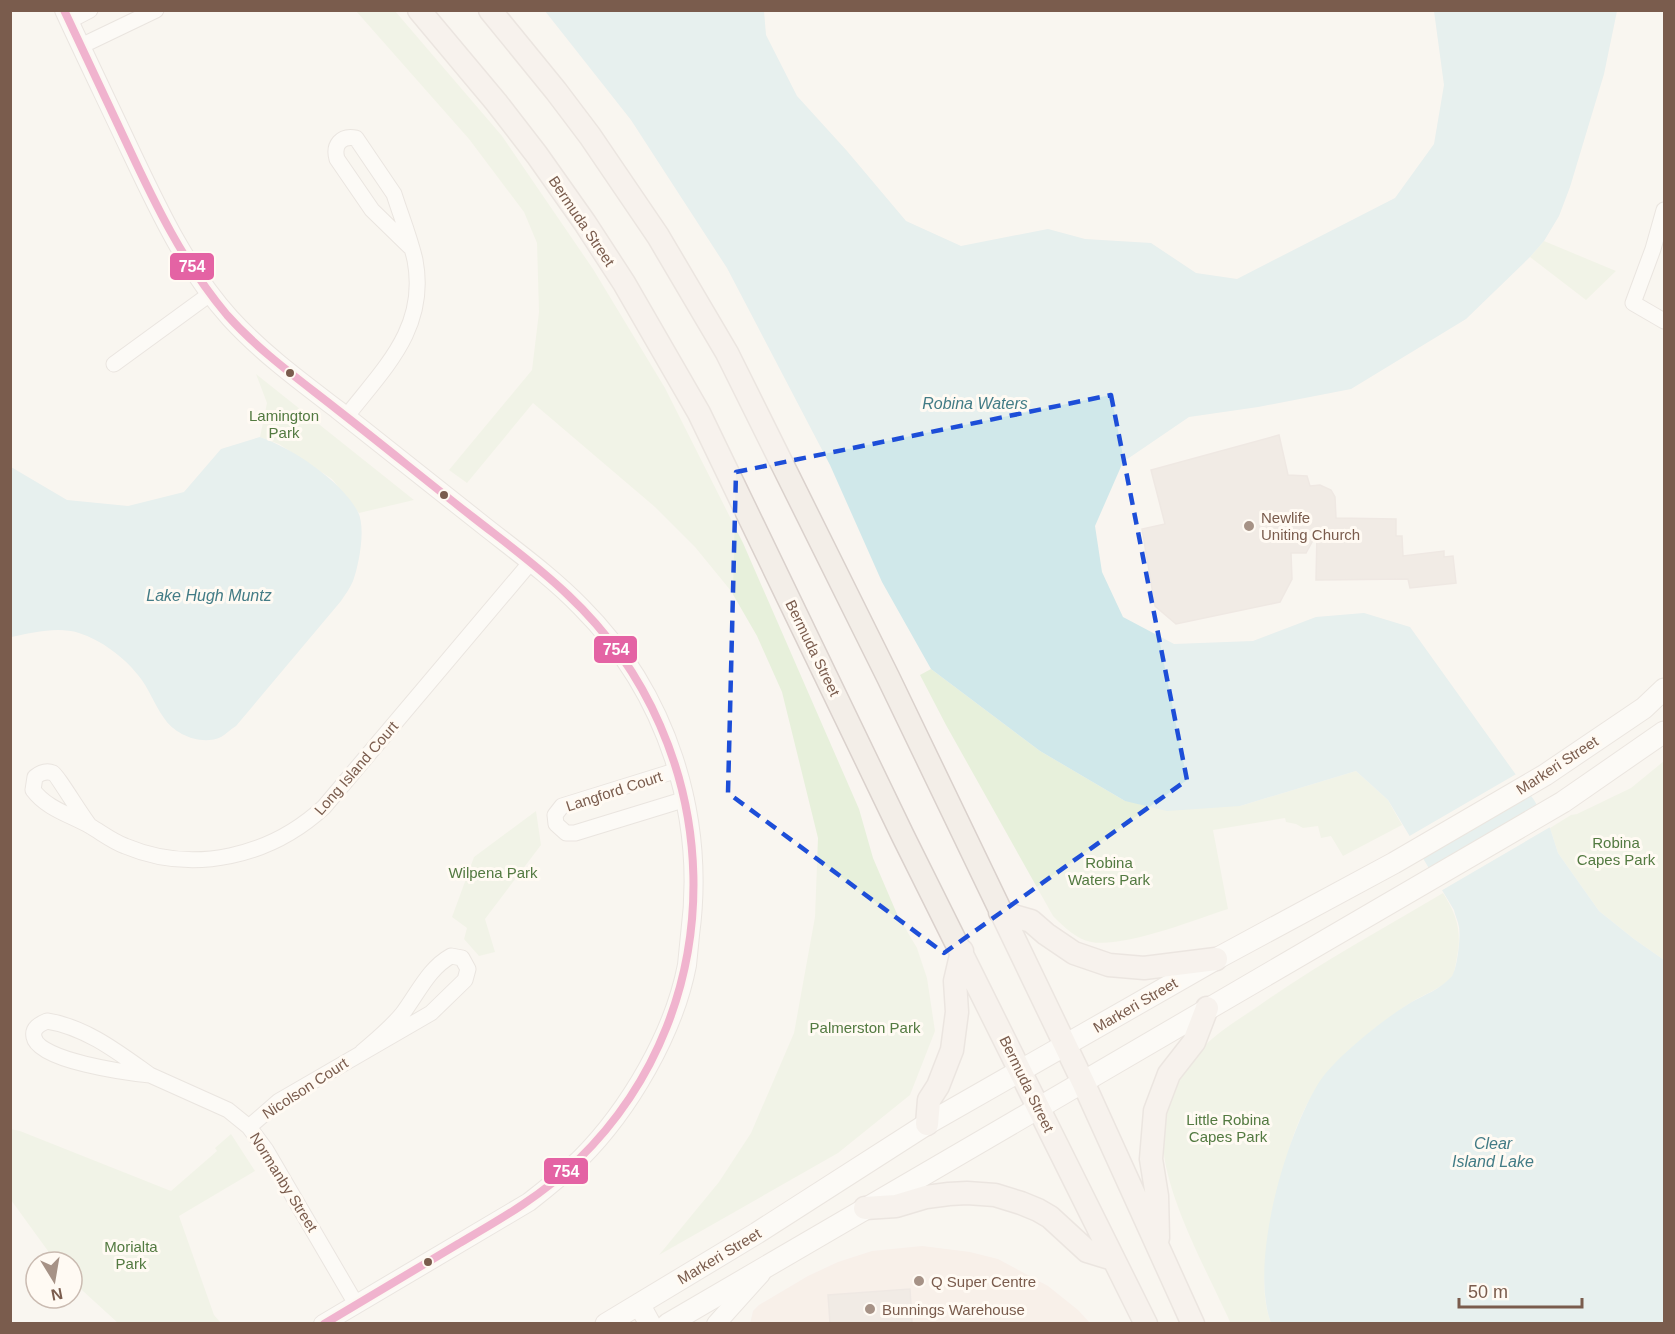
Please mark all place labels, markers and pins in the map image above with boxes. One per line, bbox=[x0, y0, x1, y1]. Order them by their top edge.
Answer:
unlabelled marker bbox=[284, 367, 296, 379]
unlabelled marker bbox=[438, 489, 450, 501]
place label: Newlife Uniting Church bbox=[1261, 509, 1360, 543]
marker: Newlife Uniting Church bbox=[1242, 519, 1256, 533]
unlabelled marker bbox=[422, 1256, 434, 1268]
place label: Q Super Centre bbox=[931, 1273, 1036, 1290]
marker: Q Super Centre bbox=[912, 1274, 926, 1288]
place label: Bunnings Warehouse bbox=[882, 1301, 1025, 1318]
marker: Bunnings Warehouse bbox=[863, 1302, 877, 1316]

